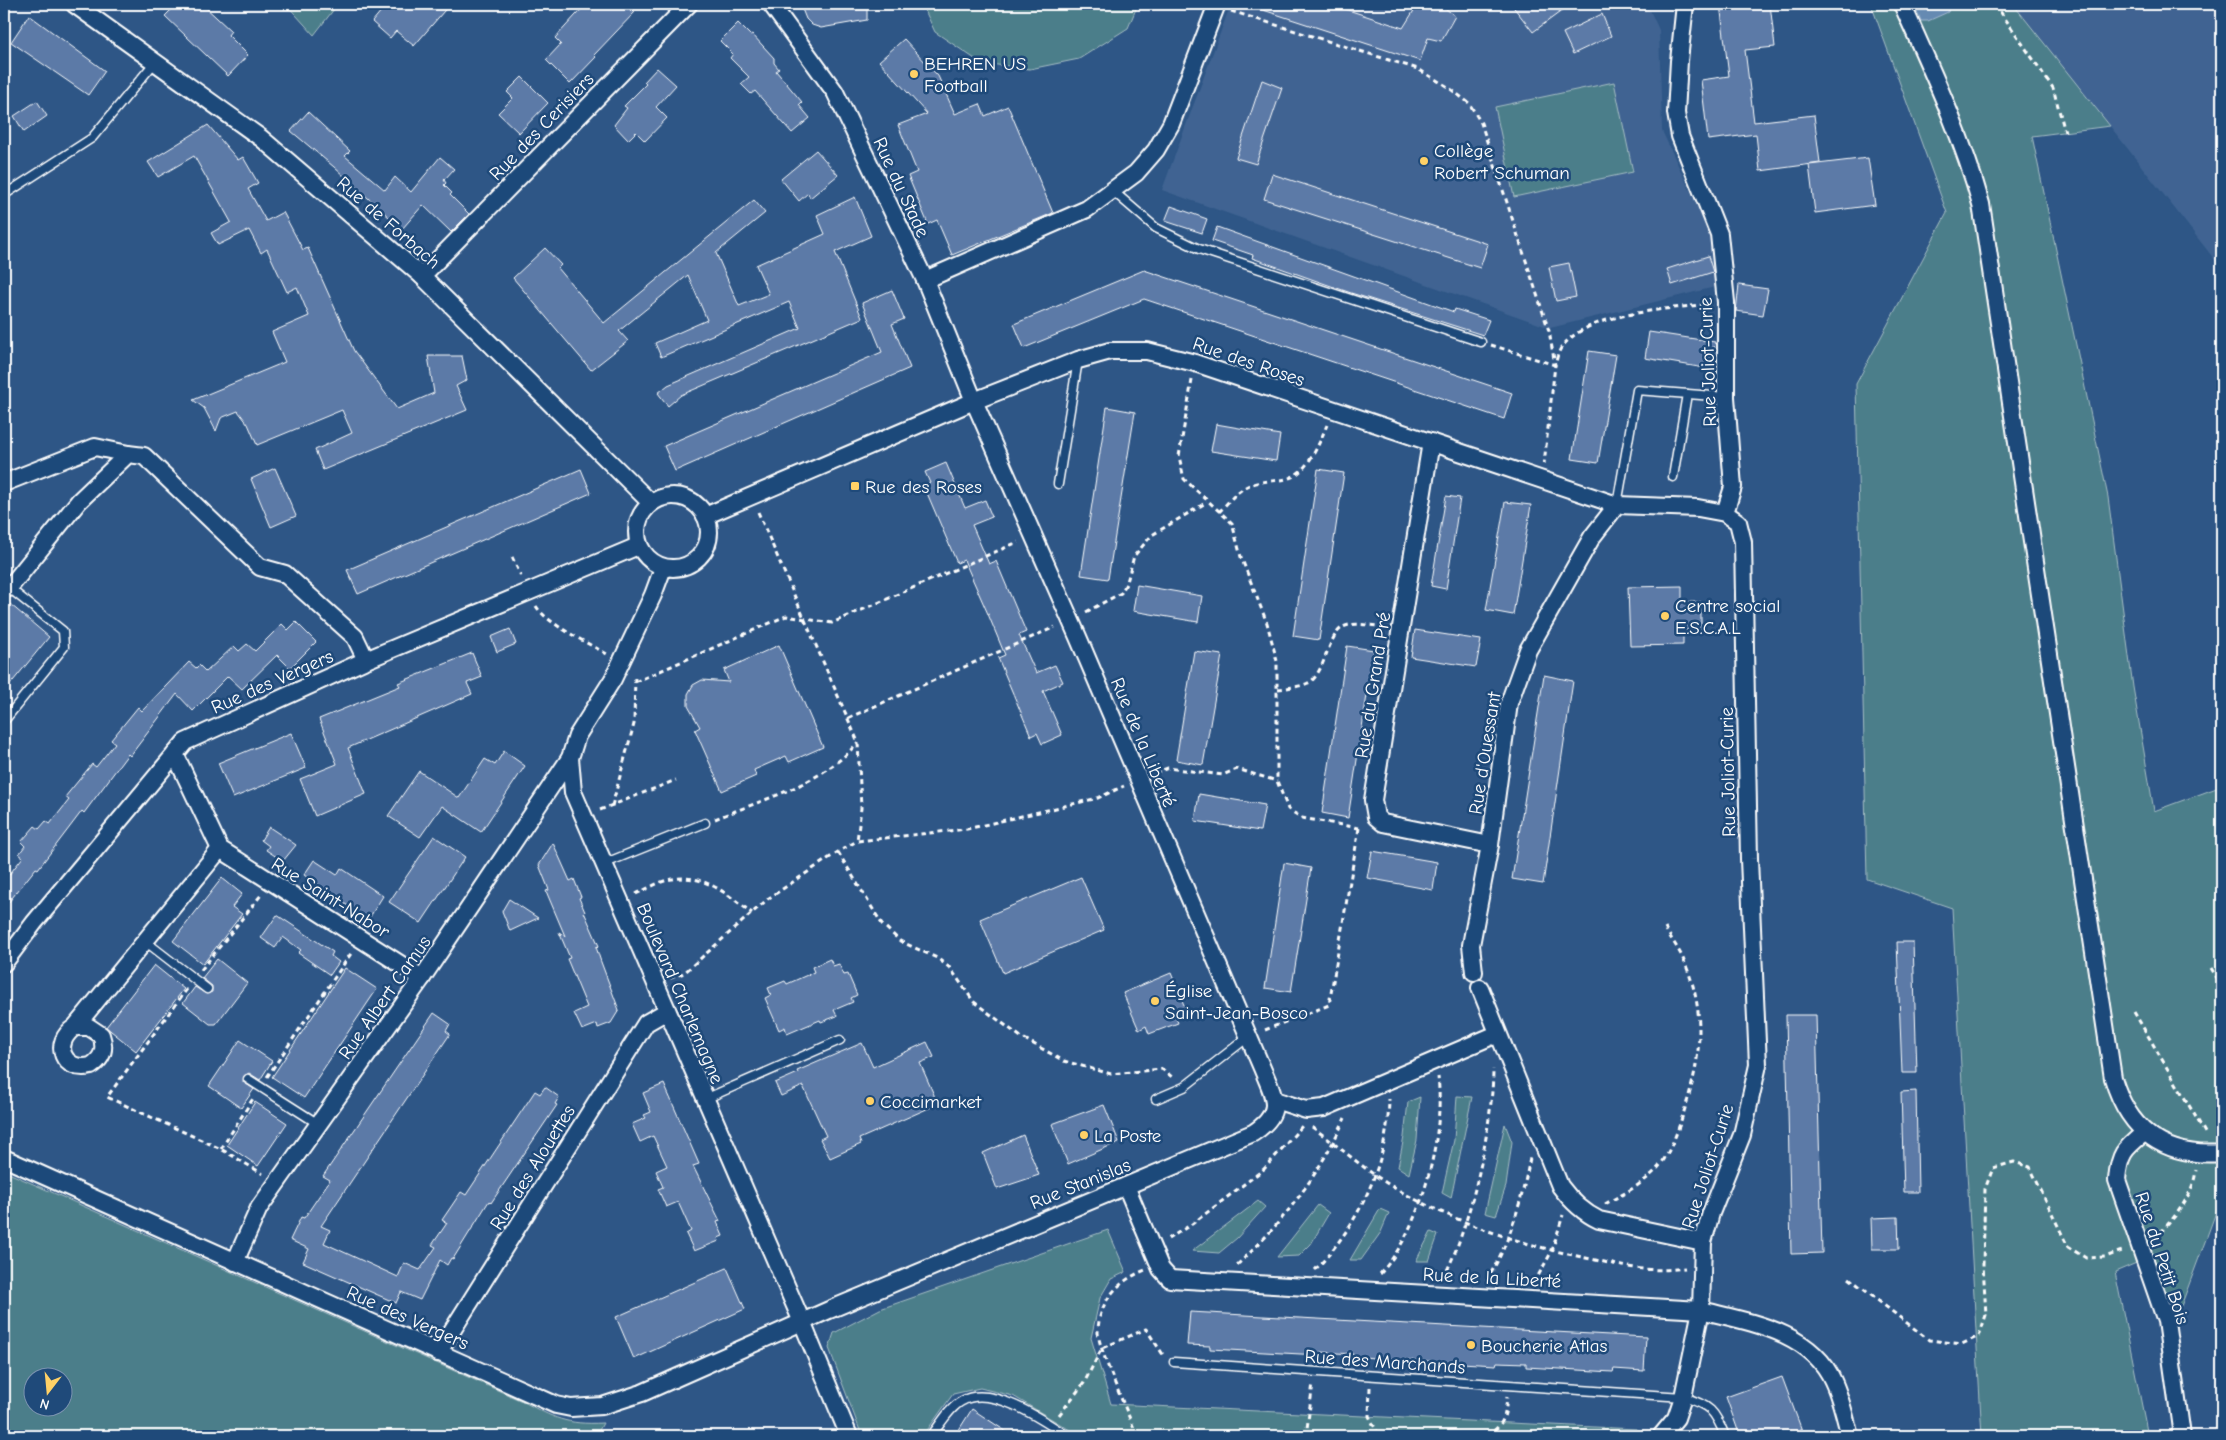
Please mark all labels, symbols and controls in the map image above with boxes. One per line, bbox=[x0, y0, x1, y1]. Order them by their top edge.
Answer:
place label: BEHREN US Football bbox=[924, 53, 1026, 97]
street label: Rue des Cerisiers bbox=[485, 68, 599, 185]
marker: BEHREN US Football bbox=[908, 68, 920, 80]
street label: Rue du Stade bbox=[868, 134, 934, 241]
place label: Collège Robert Schuman bbox=[1434, 140, 1570, 184]
marker: Collège Robert Schuman bbox=[1418, 155, 1430, 167]
street label: Rue de Forbach bbox=[332, 172, 444, 274]
street label: Rue Joliot-Curie bbox=[1695, 297, 1721, 427]
street label: Rue des Roses bbox=[1190, 332, 1308, 391]
place label: Rue des Roses bbox=[865, 476, 982, 498]
marker: Rue des Roses bbox=[849, 480, 861, 492]
place label: Centre social E.S.C.A.L bbox=[1675, 595, 1781, 639]
marker: Centre social E.S.C.A.L bbox=[1659, 610, 1671, 622]
street label: Rue du Grand Pré bbox=[1351, 611, 1395, 760]
street label: Rue des Vergers bbox=[208, 645, 337, 719]
street label: Rue de la Liberté bbox=[1106, 674, 1180, 810]
street label: Rue d'Ouessant bbox=[1464, 690, 1506, 816]
street label: Rue Joliot-Curie bbox=[1716, 707, 1740, 837]
street label: Rue Saint-Nabor bbox=[267, 853, 394, 943]
street label: Boulevard Charlemagne bbox=[632, 900, 728, 1087]
street label: Rue Albert Camus bbox=[334, 931, 436, 1064]
place label: Église Saint-Jean-Bosco bbox=[1165, 980, 1308, 1024]
marker: Église Saint-Jean-Bosco bbox=[1149, 995, 1161, 1007]
place label: Coccimarket bbox=[880, 1091, 982, 1113]
marker: Coccimarket bbox=[864, 1095, 876, 1107]
street label: Rue des Alouettes bbox=[486, 1101, 580, 1234]
street label: Rue Joliot-Curie bbox=[1677, 1101, 1738, 1231]
place label: La Poste bbox=[1094, 1125, 1161, 1147]
marker: La Poste bbox=[1078, 1129, 1090, 1141]
street label: Rue Stanislas bbox=[1027, 1154, 1134, 1214]
street label: Rue du Petit Bois bbox=[2130, 1189, 2194, 1327]
street label: Rue de la Liberté bbox=[1422, 1263, 1562, 1293]
street label: Rue des Vergers bbox=[343, 1281, 472, 1355]
place label: Boucherie Atlas bbox=[1481, 1335, 1608, 1357]
marker: Boucherie Atlas bbox=[1465, 1339, 1477, 1351]
street label: Rue des Marchands bbox=[1304, 1345, 1466, 1379]
north arrow bbox=[22, 1368, 72, 1418]
text: N bbox=[38, 1395, 51, 1413]

